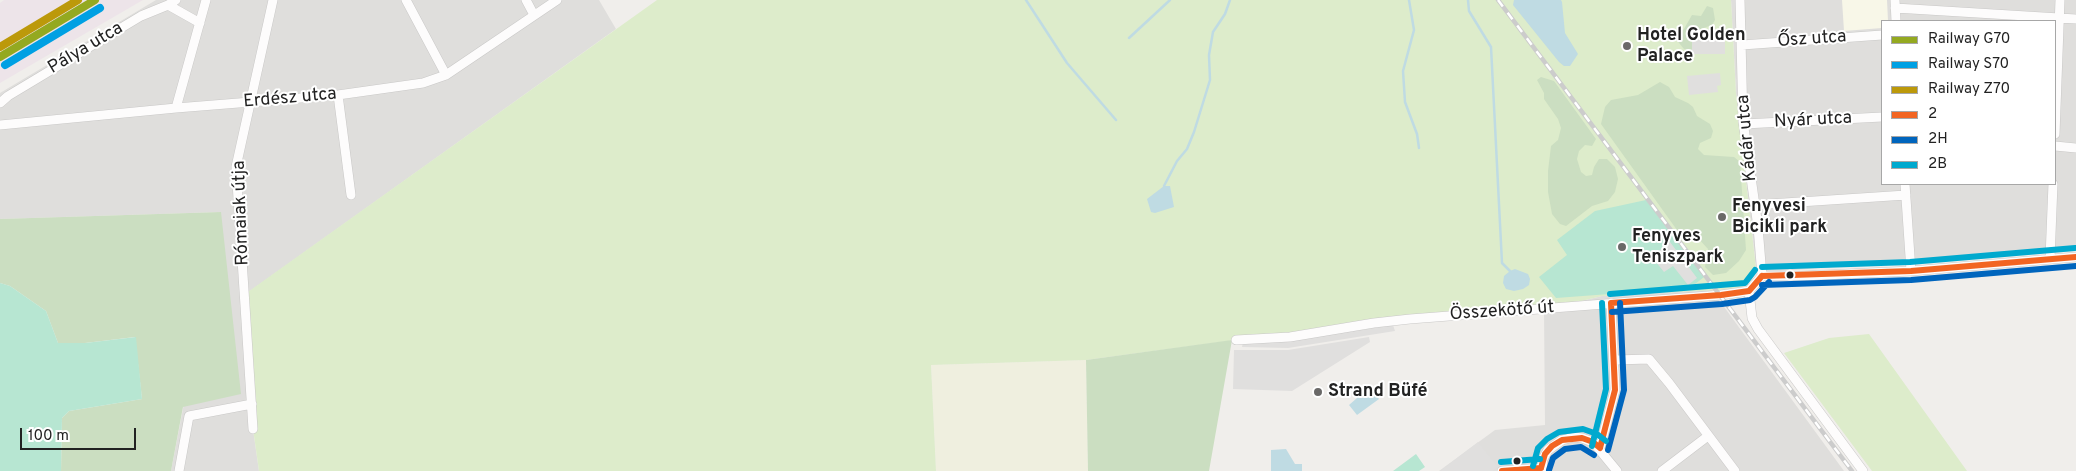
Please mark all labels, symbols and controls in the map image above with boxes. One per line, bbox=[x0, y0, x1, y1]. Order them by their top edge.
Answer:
street label: Pálya utca bbox=[45, 18, 127, 80]
legend bbox=[1881, 20, 2056, 185]
place label: Hotel Golden Palace bbox=[1637, 25, 1746, 68]
street label: Ősz utca bbox=[1777, 27, 1847, 53]
text: Railway G70 bbox=[1928, 30, 2010, 49]
marker: Hotel Golden Palace bbox=[1621, 40, 1633, 52]
text: Railway S70 bbox=[1928, 55, 2009, 74]
text: Railway Z70 bbox=[1928, 80, 2010, 99]
street label: Erdész utca bbox=[242, 84, 338, 114]
street label: Kádár utca bbox=[1733, 94, 1763, 182]
text: 2 bbox=[1928, 105, 1937, 124]
street label: Nyár utca bbox=[1773, 108, 1853, 134]
text: 2H bbox=[1928, 130, 1948, 149]
text: 2B bbox=[1928, 155, 1947, 174]
street label: Rómaiak útja bbox=[229, 160, 255, 266]
place label: Fenyvesi Bicikli park bbox=[1732, 196, 1827, 238]
marker: Fenyvesi Bicikli park bbox=[1716, 211, 1728, 223]
place label: Fenyves Teniszpark bbox=[1632, 226, 1724, 268]
marker: Fenyves Teniszpark bbox=[1616, 241, 1628, 253]
unlabelled marker bbox=[1785, 270, 1795, 280]
street label: Összekötő út bbox=[1449, 298, 1555, 326]
place label: Strand Büfé bbox=[1328, 381, 1428, 403]
marker: Strand Büfé bbox=[1312, 386, 1324, 398]
scale bar bbox=[22, 418, 139, 450]
text: 100 m bbox=[28, 427, 69, 446]
unlabelled marker bbox=[1512, 456, 1522, 466]

